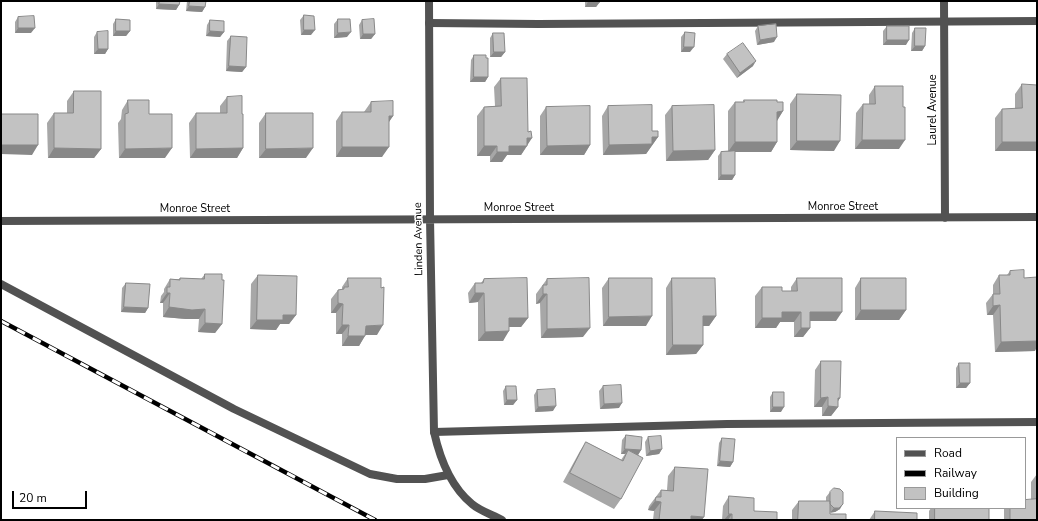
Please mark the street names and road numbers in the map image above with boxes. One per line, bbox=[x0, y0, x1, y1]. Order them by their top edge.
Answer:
street label: Laurel Avenue bbox=[926, 74, 940, 146]
street label: Monroe Street bbox=[808, 200, 878, 214]
street label: Monroe Street bbox=[484, 201, 554, 215]
street label: Monroe Street bbox=[160, 202, 230, 216]
street label: Linden Avenue bbox=[412, 202, 426, 276]

